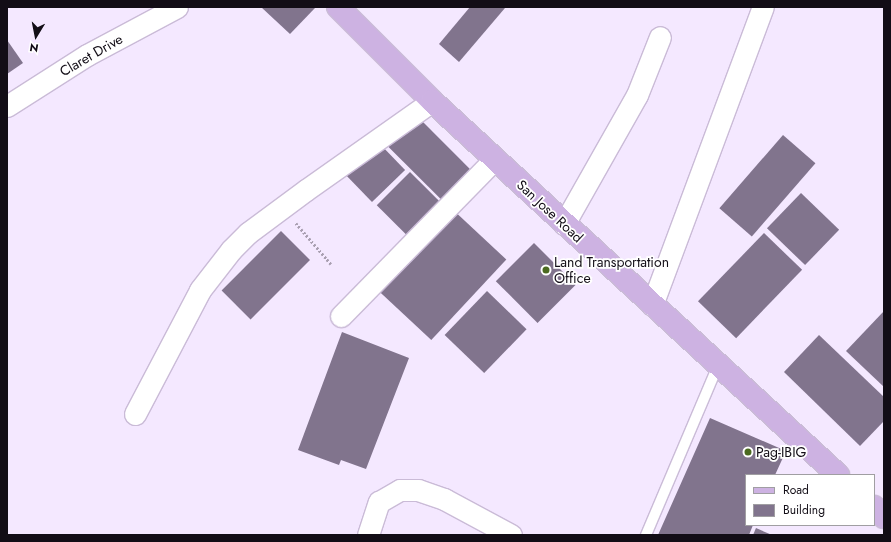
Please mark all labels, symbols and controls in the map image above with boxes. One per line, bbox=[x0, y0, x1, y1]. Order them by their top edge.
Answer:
north arrow bbox=[16, 16, 56, 56]
street label: Claret Drive bbox=[56, 30, 126, 80]
text: N bbox=[28, 39, 40, 56]
street label: San Jose Road bbox=[513, 176, 587, 246]
place label: Land Transportation Office bbox=[554, 254, 669, 286]
marker: Land Transportation Office bbox=[541, 265, 551, 275]
place label: Pag-IBIG bbox=[756, 444, 806, 460]
marker: Pag-IBIG bbox=[743, 447, 753, 457]
legend bbox=[745, 474, 875, 526]
text: Road bbox=[783, 481, 809, 499]
text: Building bbox=[783, 501, 825, 519]

